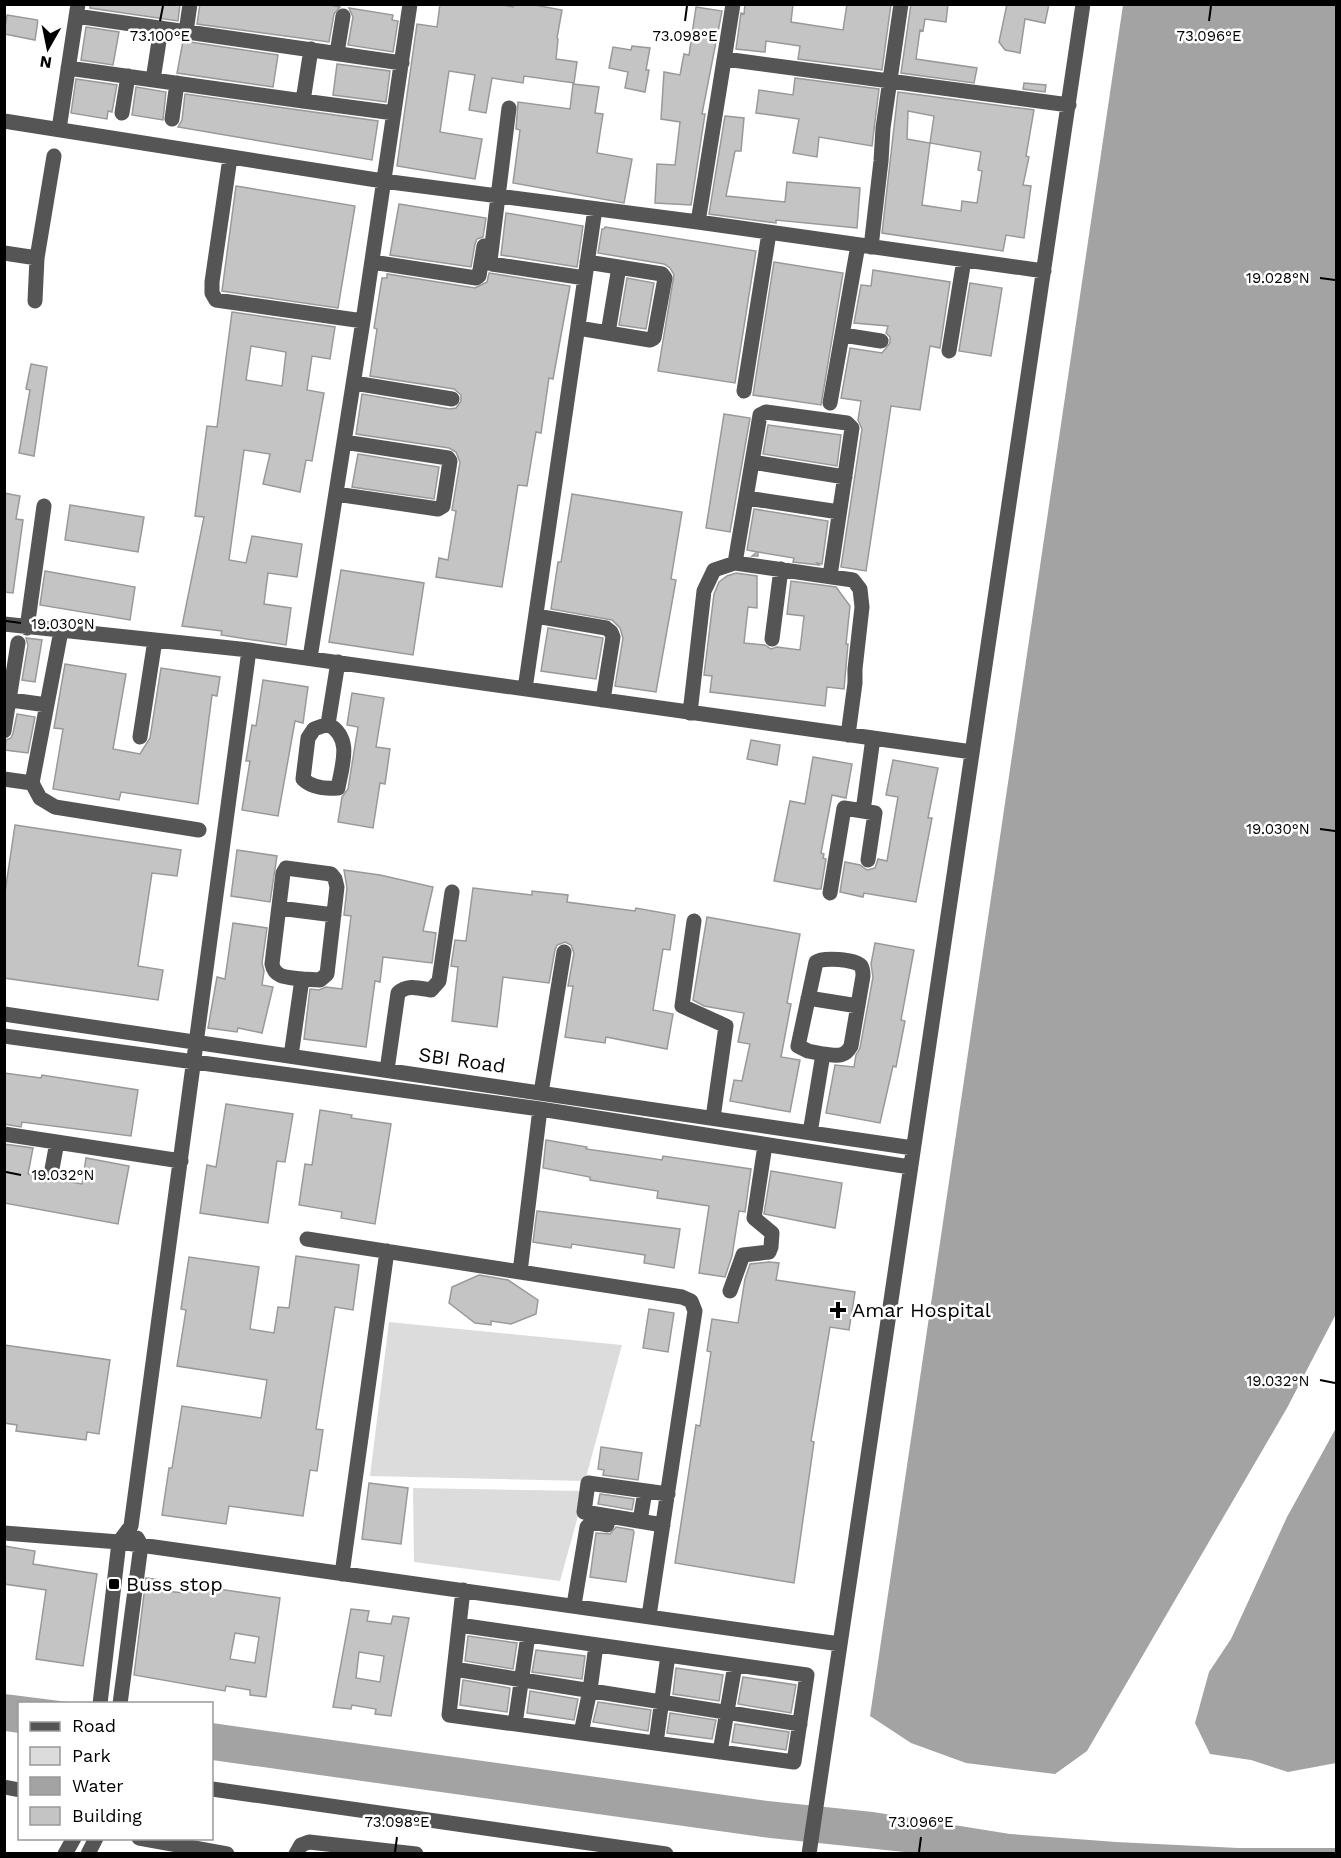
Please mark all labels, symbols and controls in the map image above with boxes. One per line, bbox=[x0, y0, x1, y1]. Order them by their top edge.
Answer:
north arrow bbox=[18, 18, 78, 78]
text: 73.100°E bbox=[130, 27, 190, 45]
text: 73.098°E bbox=[652, 27, 718, 45]
text: 73.096°E bbox=[1177, 27, 1241, 45]
text: N bbox=[38, 52, 53, 73]
text: 19.028°N bbox=[1246, 269, 1310, 287]
text: 19.030°N bbox=[31, 615, 95, 633]
text: 19.030°N bbox=[1246, 820, 1310, 838]
street label: SBI Road bbox=[417, 1042, 507, 1078]
text: 19.032°N bbox=[32, 1166, 94, 1184]
place label: Amar Hospital bbox=[852, 1298, 991, 1322]
marker: Amar Hospital bbox=[829, 1301, 847, 1319]
text: 19.032°N bbox=[1247, 1372, 1309, 1390]
place label: Buss stop bbox=[126, 1572, 223, 1596]
marker: Buss stop bbox=[107, 1577, 121, 1591]
legend bbox=[18, 1702, 213, 1840]
text: Road bbox=[72, 1715, 116, 1736]
text: Park bbox=[72, 1745, 111, 1766]
text: Water bbox=[72, 1775, 124, 1796]
text: Building bbox=[72, 1805, 142, 1826]
text: 73.098°E bbox=[364, 1813, 430, 1831]
text: 73.096°E bbox=[889, 1813, 953, 1831]

